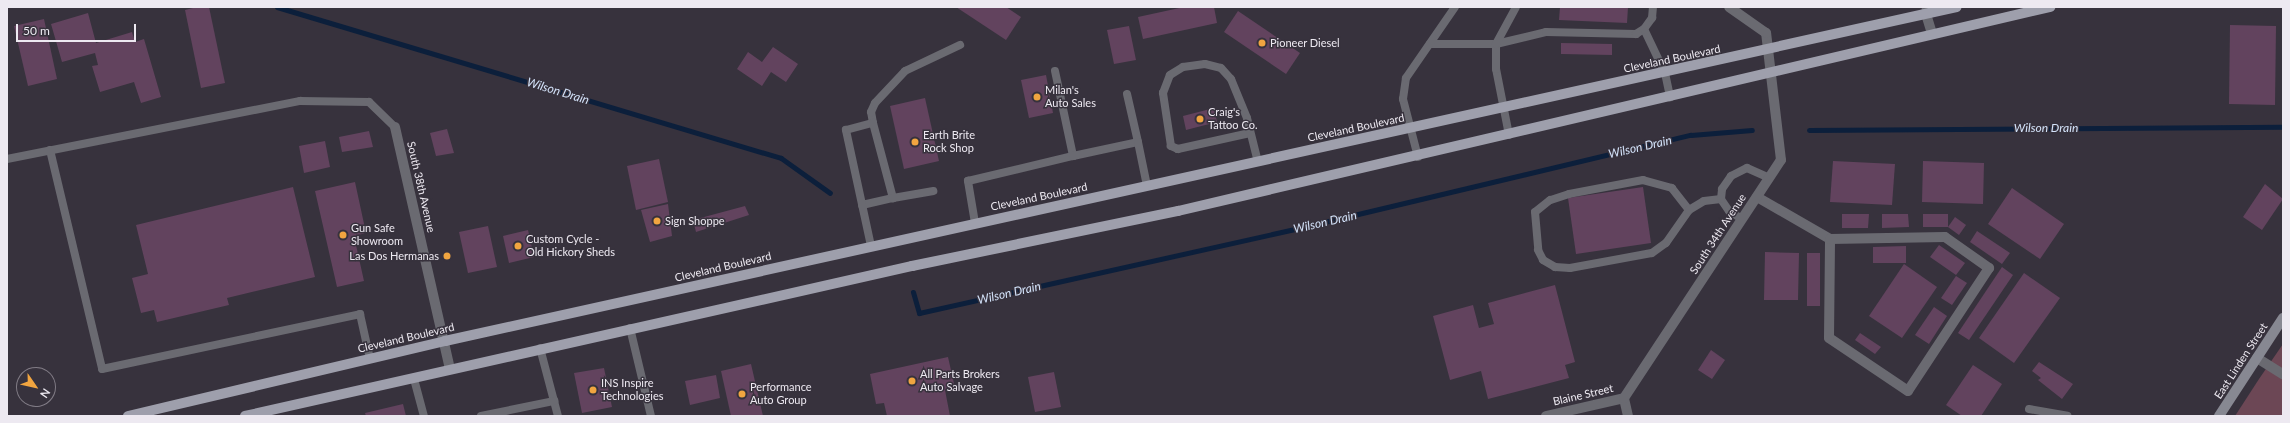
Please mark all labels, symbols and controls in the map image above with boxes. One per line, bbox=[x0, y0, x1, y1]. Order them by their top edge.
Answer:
scale bar bbox=[18, 16, 138, 42]
text: 50 m bbox=[23, 23, 50, 38]
place label: Pioneer Diesel bbox=[1270, 36, 1340, 50]
marker: Pioneer Diesel bbox=[1257, 38, 1267, 48]
street label: Cleveland Boulevard bbox=[1622, 42, 1722, 76]
water label: Wilson Drain bbox=[525, 75, 591, 107]
place label: Milan's Auto Sales bbox=[1045, 84, 1096, 110]
marker: Milan's Auto Sales bbox=[1032, 92, 1042, 102]
place label: Craig's Tattoo Co. bbox=[1208, 106, 1257, 132]
street label: Cleveland Boulevard bbox=[1306, 111, 1406, 145]
marker: Craig's Tattoo Co. bbox=[1195, 114, 1205, 124]
water label: Wilson Drain bbox=[2014, 121, 2078, 135]
place label: Earth Brite Rock Shop bbox=[923, 129, 975, 155]
water label: Wilson Drain bbox=[1607, 133, 1673, 161]
marker: Earth Brite Rock Shop bbox=[910, 137, 920, 147]
street label: South 38th Avenue bbox=[404, 140, 438, 234]
street label: Cleveland Boulevard bbox=[989, 180, 1089, 214]
street label: South 34th Avenue bbox=[1687, 191, 1749, 277]
water label: Wilson Drain bbox=[1292, 208, 1358, 236]
place label: Sign Shoppe bbox=[665, 214, 725, 228]
marker: Sign Shoppe bbox=[652, 216, 662, 226]
place label: Gun Safe Showroom bbox=[351, 222, 403, 248]
marker: Gun Safe Showroom bbox=[338, 230, 348, 240]
place label: Custom Cycle - Old Hickory Sheds bbox=[526, 233, 615, 259]
marker: Custom Cycle - Old Hickory Sheds bbox=[513, 241, 523, 251]
place label: Las Dos Hermanas bbox=[349, 249, 439, 263]
street label: Cleveland Boulevard bbox=[673, 249, 773, 285]
marker: Las Dos Hermanas bbox=[442, 251, 452, 261]
water label: Wilson Drain bbox=[976, 279, 1042, 307]
street label: Cleveland Boulevard bbox=[356, 320, 456, 356]
street label: East Linden Street bbox=[2212, 321, 2270, 401]
north arrow bbox=[16, 367, 56, 407]
place label: All Parts Brokers Auto Salvage bbox=[920, 368, 1000, 394]
marker: All Parts Brokers Auto Salvage bbox=[907, 376, 917, 386]
place label: INS Inspire Technologies bbox=[601, 377, 663, 403]
place label: Performance Auto Group bbox=[750, 381, 812, 407]
street label: Blaine Street bbox=[1552, 382, 1614, 408]
marker: INS Inspire Technologies bbox=[588, 385, 598, 395]
text: N bbox=[38, 386, 53, 401]
marker: Performance Auto Group bbox=[737, 389, 747, 399]

